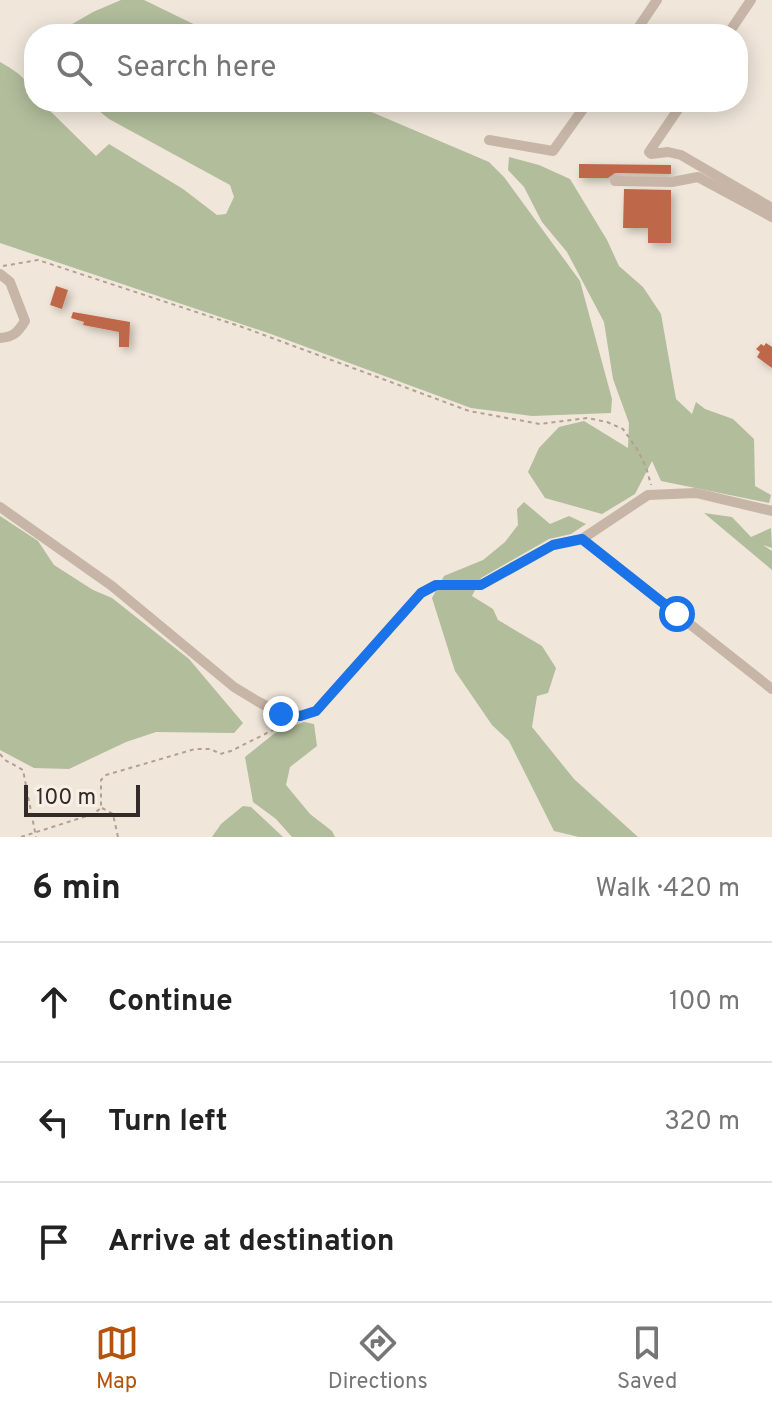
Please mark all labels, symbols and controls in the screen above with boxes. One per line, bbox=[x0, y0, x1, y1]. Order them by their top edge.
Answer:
search box bbox=[24, 24, 748, 112]
icon: search bbox=[52, 46, 96, 90]
text: Search here bbox=[116, 50, 276, 87]
route start bbox=[659, 596, 695, 632]
route end bbox=[263, 696, 299, 732]
scale bar bbox=[24, 781, 140, 817]
text: 100 m bbox=[36, 785, 96, 812]
text: 6 min bbox=[32, 868, 121, 911]
text: Walk · 420 m bbox=[595, 873, 740, 906]
icon: ahead bbox=[32, 980, 76, 1024]
text: Continue bbox=[108, 984, 233, 1021]
text: 100 m bbox=[669, 986, 740, 1019]
icon: left bbox=[32, 1100, 76, 1144]
text: Turn left bbox=[108, 1104, 228, 1141]
text: 320 m bbox=[664, 1106, 740, 1139]
icon: arrive bbox=[32, 1220, 76, 1264]
text: Arrive at destination bbox=[108, 1224, 394, 1261]
tab: Map bbox=[95, 1321, 139, 1396]
tab: Directions bbox=[328, 1321, 428, 1396]
tab: Saved bbox=[617, 1321, 677, 1396]

